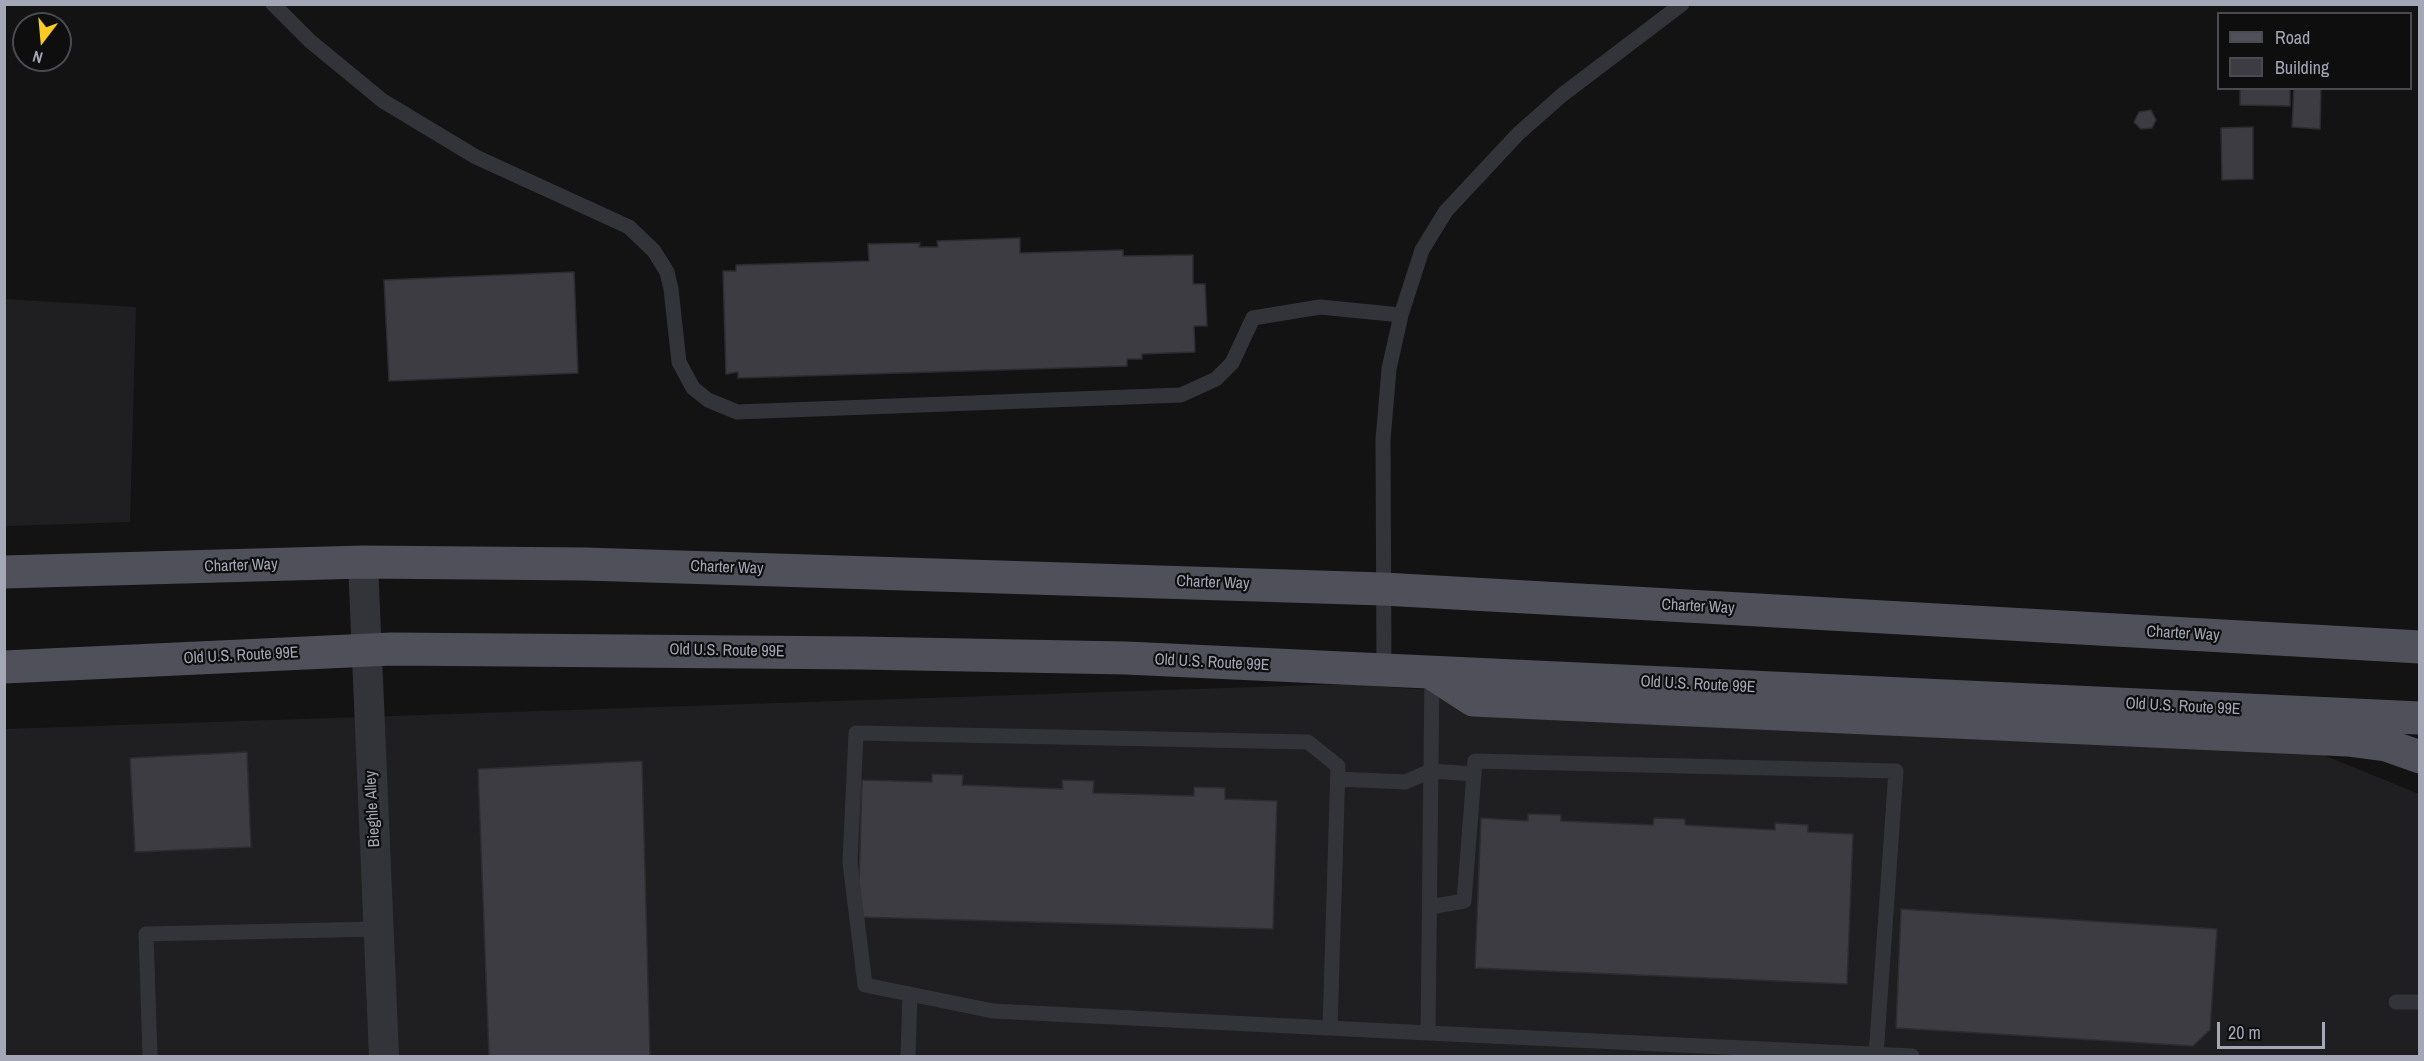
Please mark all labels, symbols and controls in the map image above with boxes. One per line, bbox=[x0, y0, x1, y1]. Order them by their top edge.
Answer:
north arrow bbox=[12, 12, 72, 72]
legend bbox=[2217, 12, 2412, 90]
text: Road bbox=[2275, 25, 2310, 50]
text: N bbox=[30, 46, 45, 69]
text: Building bbox=[2275, 55, 2329, 80]
street label: Charter Way bbox=[204, 555, 278, 577]
street label: Charter Way bbox=[690, 557, 764, 579]
street label: Charter Way bbox=[1176, 572, 1250, 594]
street label: Charter Way bbox=[1661, 595, 1735, 619]
street label: Charter Way bbox=[2146, 622, 2220, 646]
street label: Old U.S. Route 99E bbox=[669, 640, 785, 662]
street label: Old U.S. Route 99E bbox=[183, 643, 299, 669]
street label: Old U.S. Route 99E bbox=[1154, 650, 1270, 676]
street label: Old U.S. Route 99E bbox=[1640, 672, 1756, 698]
street label: Old U.S. Route 99E bbox=[2125, 694, 2241, 720]
street label: Bieghle Alley bbox=[361, 770, 385, 848]
scale bar bbox=[2220, 1010, 2328, 1048]
text: 20 m bbox=[2228, 1020, 2261, 1045]

